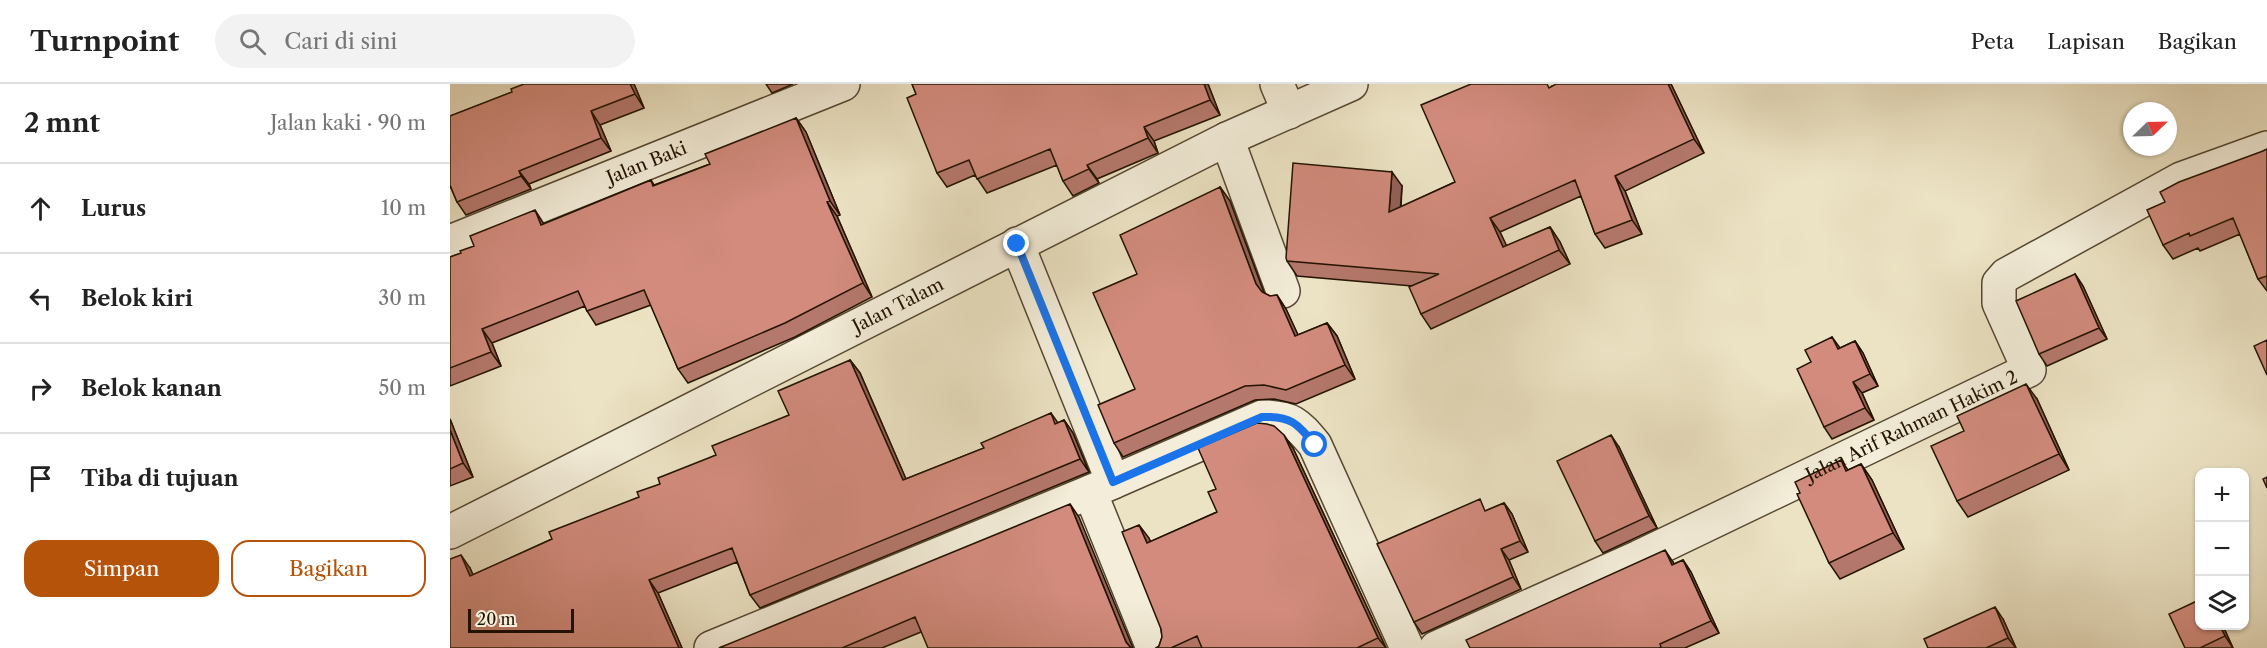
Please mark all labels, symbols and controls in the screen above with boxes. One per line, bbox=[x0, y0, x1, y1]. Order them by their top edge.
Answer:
search box bbox=[215, 14, 635, 68]
text: Turnpoint bbox=[30, 24, 179, 58]
icon: search bbox=[236, 25, 269, 58]
text: Cari di sini bbox=[284, 28, 397, 55]
text: Peta bbox=[1971, 29, 2014, 54]
text: Lapisan bbox=[2047, 29, 2125, 54]
text: Bagikan bbox=[2158, 29, 2237, 54]
north arrow bbox=[2123, 102, 2177, 156]
text: 2 mnt bbox=[24, 107, 100, 139]
text: Jalan kaki · 90 m bbox=[270, 111, 426, 135]
street label: Jalan Baki bbox=[601, 137, 691, 190]
icon: ahead bbox=[24, 192, 57, 225]
text: Lurus bbox=[81, 195, 146, 222]
text: 10 m bbox=[381, 196, 426, 220]
route end bbox=[1003, 230, 1029, 256]
street label: Jalan Talam bbox=[846, 273, 947, 339]
icon: left bbox=[24, 282, 57, 315]
text: Belok kiri bbox=[81, 285, 193, 312]
text: 30 m bbox=[378, 286, 426, 310]
street label: Jalan Arif Rahman Hakim 2 bbox=[1800, 366, 2021, 488]
icon: right bbox=[24, 372, 57, 405]
text: Belok kanan bbox=[81, 375, 222, 402]
text: 50 m bbox=[379, 376, 426, 400]
route start bbox=[1301, 431, 1327, 457]
icon: arrive bbox=[24, 462, 57, 495]
text: Tiba di tujuan bbox=[81, 465, 239, 492]
map controls bbox=[2195, 468, 2249, 630]
button: + bbox=[2195, 468, 2249, 522]
button: − bbox=[2195, 522, 2249, 576]
button: Simpan bbox=[24, 540, 219, 597]
button: Bagikan bbox=[231, 540, 426, 597]
button: layers bbox=[2195, 576, 2249, 630]
scale bar bbox=[468, 606, 574, 634]
text: 20 m bbox=[477, 609, 516, 629]

